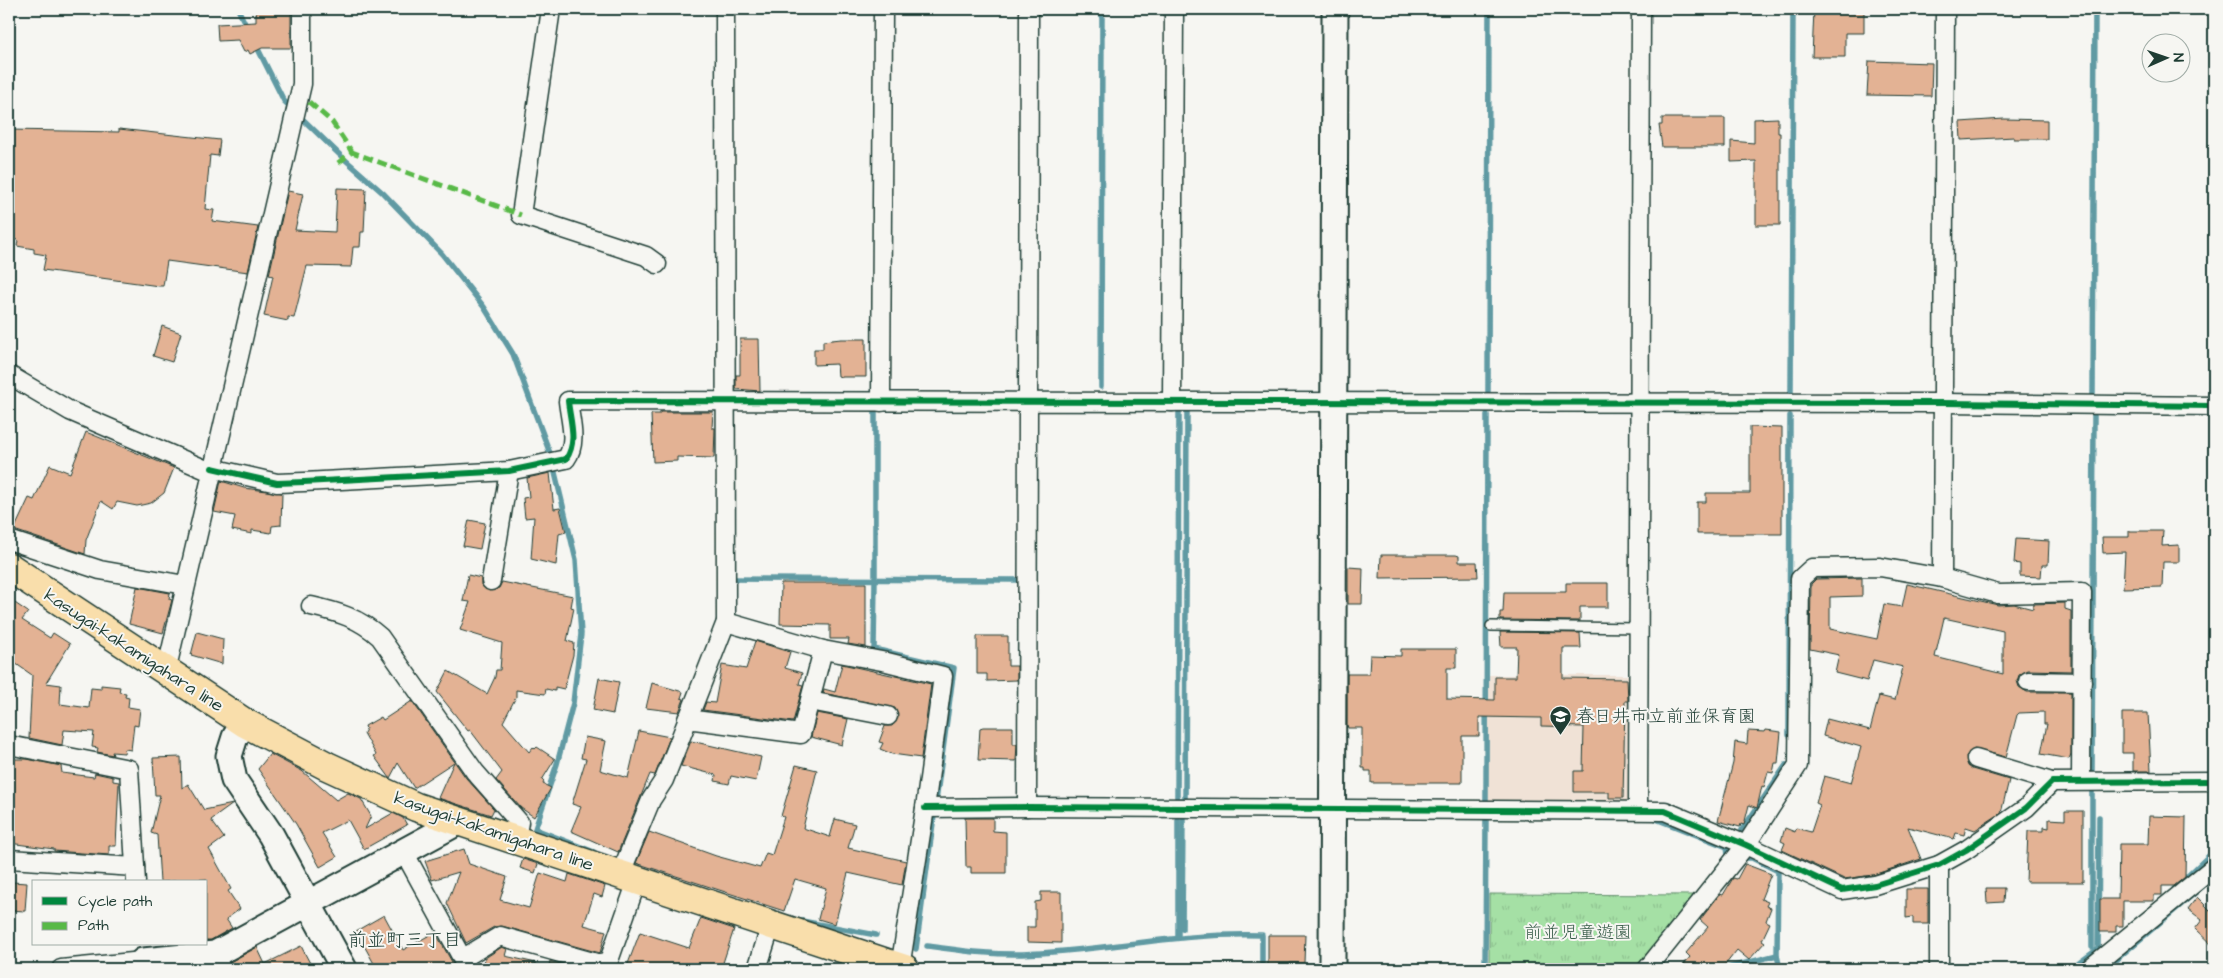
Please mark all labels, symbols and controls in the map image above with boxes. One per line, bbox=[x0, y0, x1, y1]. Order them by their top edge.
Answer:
north arrow bbox=[2140, 32, 2190, 82]
text: N bbox=[2168, 53, 2188, 63]
street label: kasugai-kakamigahara line bbox=[39, 583, 229, 719]
school or university icon: 春日井市立前並保育園 bbox=[1548, 704, 1572, 735]
place label: 春日井市立前並保育園 bbox=[1576, 704, 1756, 729]
street label: kasugai-kakamigahara line bbox=[390, 786, 597, 878]
legend bbox=[32, 880, 208, 946]
text: Cycle path bbox=[78, 891, 153, 913]
text: Path bbox=[78, 915, 109, 936]
park label: 前並児童遊園 bbox=[1524, 920, 1632, 945]
district label: 前並町三丁目 bbox=[348, 927, 462, 954]

